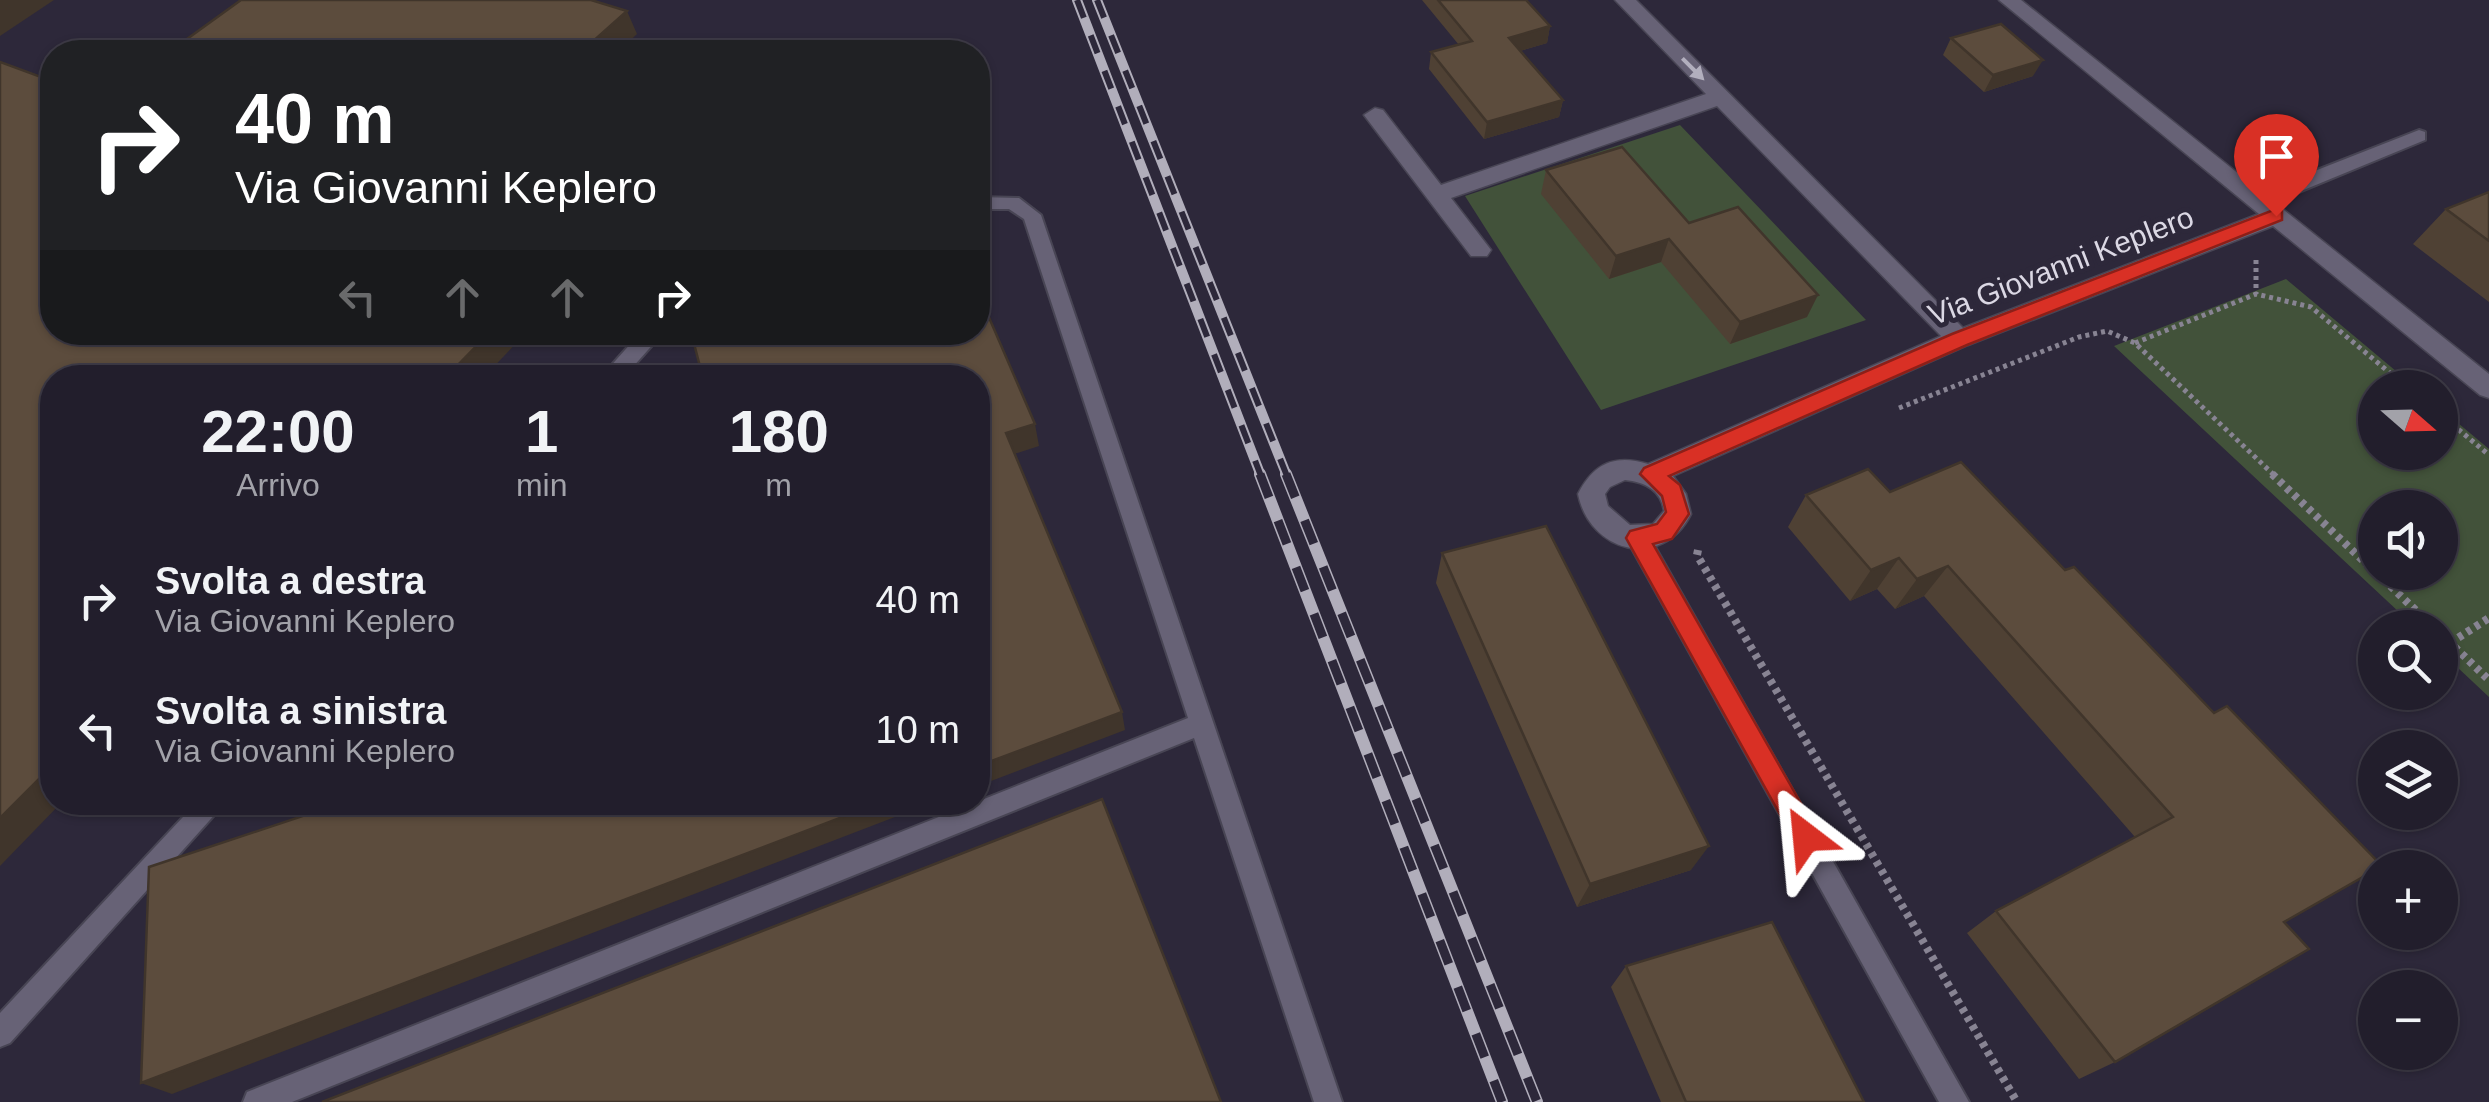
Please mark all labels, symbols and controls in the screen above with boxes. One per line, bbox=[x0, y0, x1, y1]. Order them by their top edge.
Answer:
one-way arrow bbox=[1681, 57, 1704, 81]
icon: right bbox=[70, 80, 200, 210]
text: 40 m bbox=[235, 80, 395, 158]
pin bbox=[2234, 114, 2319, 217]
icon: arrive bbox=[2249, 129, 2304, 184]
text: Via Giovanni Keplero bbox=[235, 162, 657, 213]
street label: Via Giovanni Keplero bbox=[1924, 200, 2198, 331]
icon: left bbox=[330, 270, 385, 325]
icon: ahead bbox=[435, 270, 490, 325]
icon: ahead bbox=[540, 270, 595, 325]
icon: right bbox=[645, 270, 700, 325]
north arrow bbox=[2358, 370, 2458, 470]
map controls bbox=[2358, 370, 2458, 1070]
text: 22:00 bbox=[201, 398, 355, 465]
text: 1 bbox=[525, 398, 558, 465]
text: 180 bbox=[729, 398, 829, 465]
text: Arrivo bbox=[236, 467, 320, 503]
text: min bbox=[516, 467, 567, 503]
text: m bbox=[765, 467, 792, 503]
button: sound bbox=[2358, 490, 2458, 590]
text: Svolta a destra bbox=[155, 560, 425, 602]
icon: right bbox=[70, 573, 125, 628]
text: 40 m bbox=[876, 579, 960, 621]
text: Via Giovanni Keplero bbox=[155, 603, 455, 639]
button: search bbox=[2358, 610, 2458, 710]
text: Svolta a sinistra bbox=[155, 690, 446, 732]
icon: left bbox=[70, 703, 125, 758]
text: 10 m bbox=[876, 709, 960, 751]
button: layers bbox=[2358, 730, 2458, 830]
text: Via Giovanni Keplero bbox=[155, 733, 455, 769]
position arrow bbox=[1754, 785, 1858, 889]
button: + bbox=[2358, 850, 2458, 950]
button: − bbox=[2358, 970, 2458, 1070]

